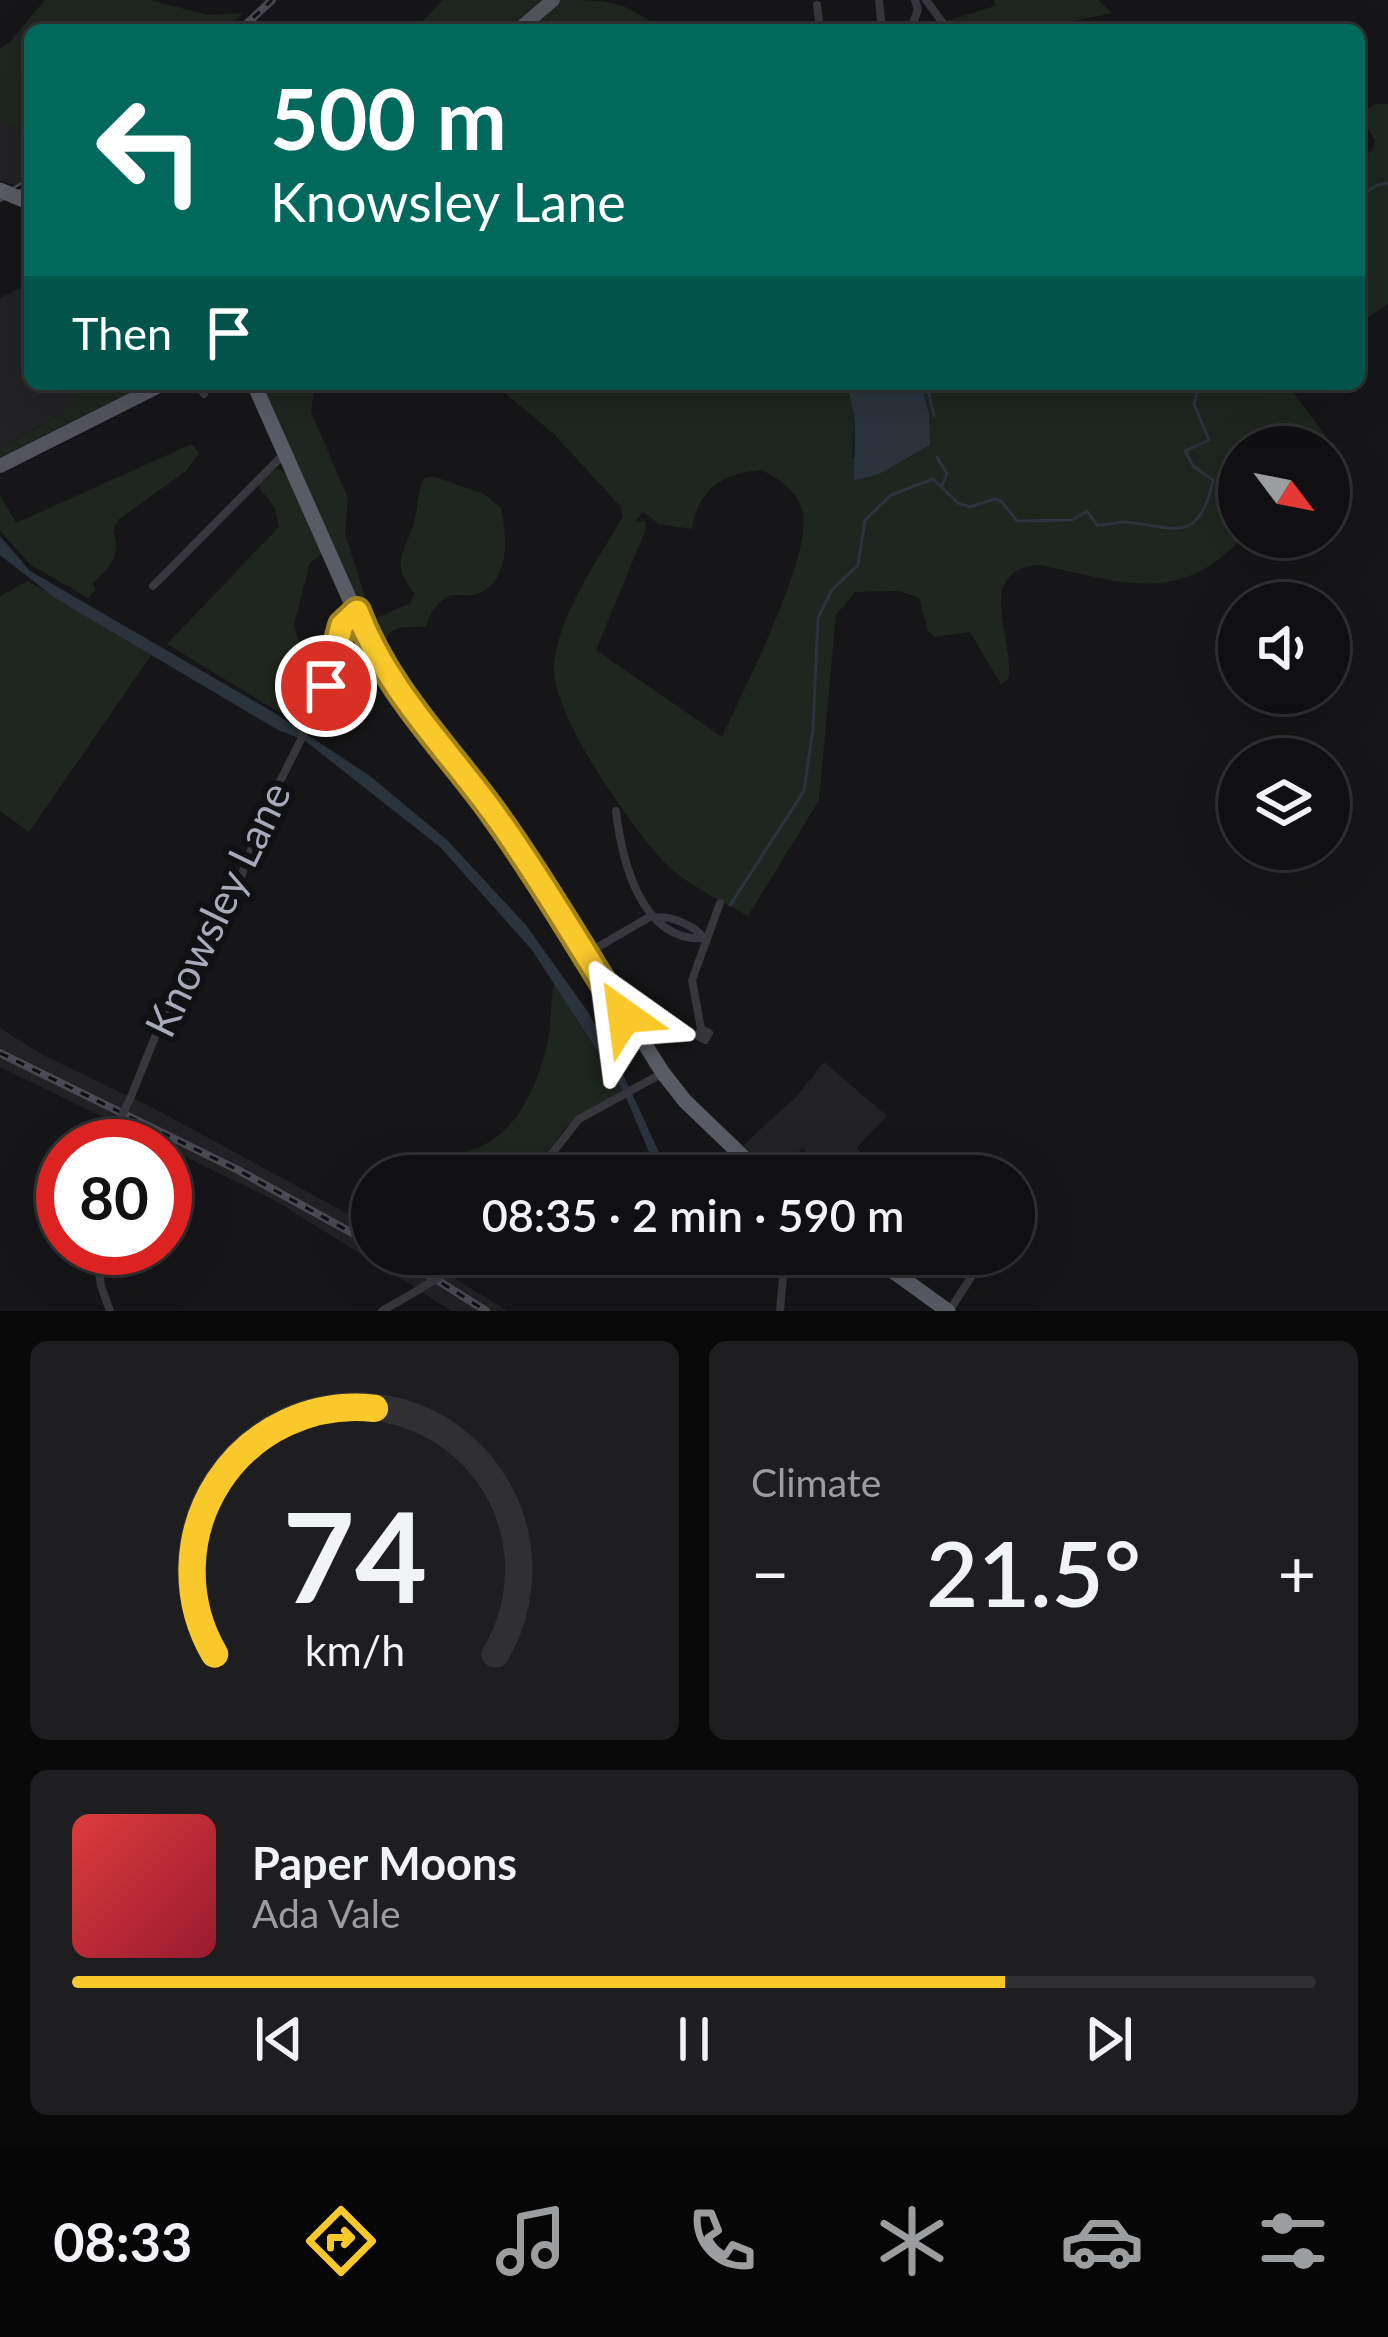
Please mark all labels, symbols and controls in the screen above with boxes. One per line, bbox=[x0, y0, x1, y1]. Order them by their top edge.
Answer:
text: 500 m bbox=[270, 67, 507, 168]
icon: left bbox=[72, 72, 228, 228]
text: Knowsley Lane bbox=[270, 169, 626, 234]
icon: arrive bbox=[196, 300, 262, 366]
text: Then bbox=[72, 306, 172, 360]
north arrow bbox=[1218, 426, 1350, 558]
map controls bbox=[1218, 426, 1350, 870]
button: sound bbox=[1218, 582, 1350, 714]
pin bbox=[275, 635, 377, 737]
icon: arrive bbox=[293, 653, 359, 719]
button: layers bbox=[1218, 738, 1350, 870]
street label: Knowsley Lane bbox=[134, 774, 300, 1044]
position arrow bbox=[561, 953, 687, 1079]
speed limit sign: 80 bbox=[36, 1119, 192, 1275]
text: 08:35 · 2 min · 590 m bbox=[482, 1188, 904, 1242]
text: Climate bbox=[751, 1459, 881, 1505]
text: 74 bbox=[282, 1480, 427, 1630]
text: 21.5° bbox=[926, 1518, 1141, 1626]
text: − bbox=[751, 1533, 789, 1612]
text: + bbox=[1278, 1533, 1316, 1612]
text: km/h bbox=[304, 1623, 405, 1674]
text: Paper Moons bbox=[252, 1836, 517, 1890]
text: Ada Vale bbox=[252, 1890, 401, 1936]
icon: previous bbox=[246, 2006, 312, 2072]
icon: pause bbox=[661, 2006, 727, 2072]
icon: next bbox=[1076, 2006, 1142, 2072]
icon: directions bbox=[299, 2199, 383, 2283]
icon: music bbox=[489, 2199, 573, 2283]
icon: phone bbox=[680, 2199, 764, 2283]
icon: climate bbox=[870, 2199, 954, 2283]
icon: car bbox=[1060, 2199, 1144, 2283]
icon: filters bbox=[1251, 2199, 1335, 2283]
text: 08:33 bbox=[53, 2209, 192, 2274]

